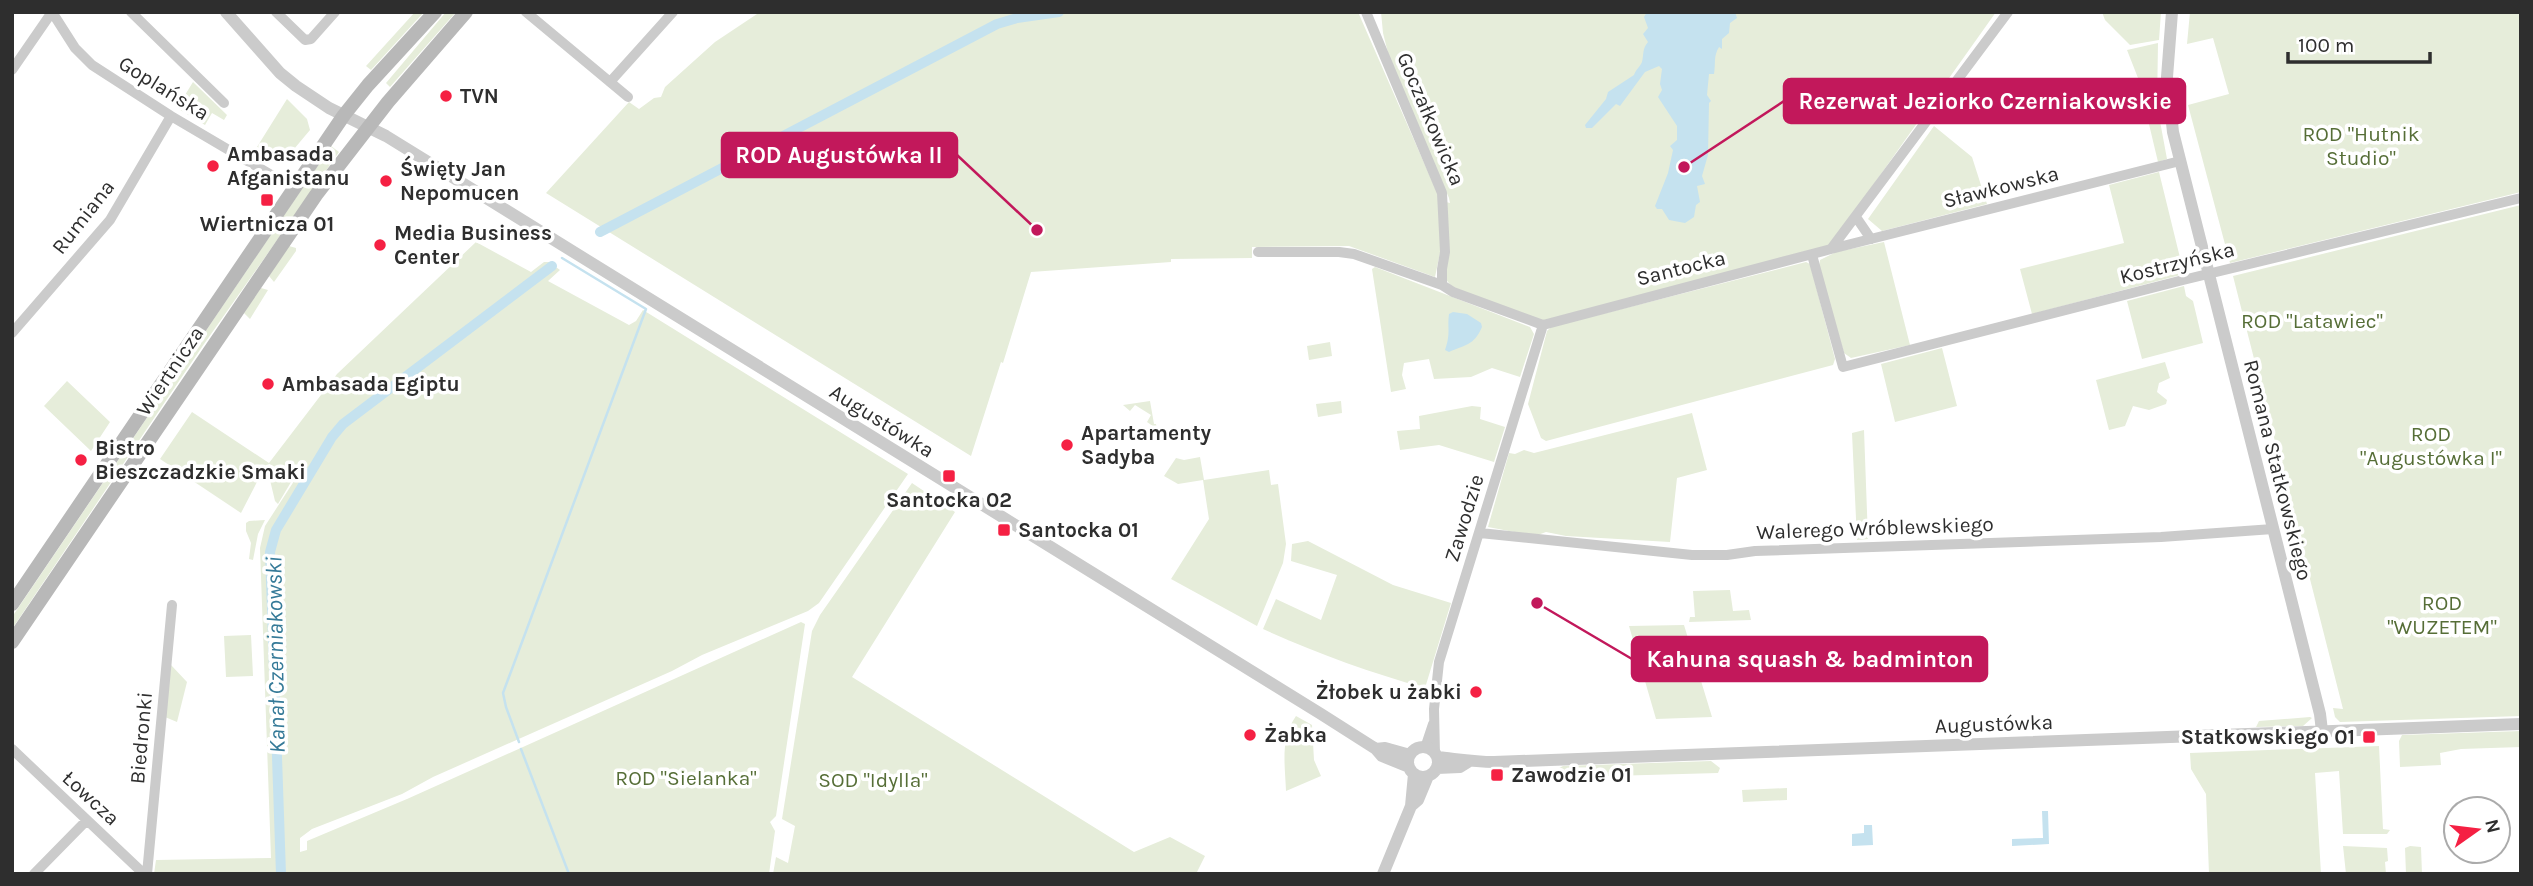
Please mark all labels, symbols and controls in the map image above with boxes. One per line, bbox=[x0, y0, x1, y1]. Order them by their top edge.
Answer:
scale bar bbox=[2288, 21, 2430, 65]
text: 100 m bbox=[2298, 33, 2355, 57]
street label: Goczałkowicka bbox=[1392, 49, 1470, 189]
street label: Goplańska bbox=[114, 51, 214, 125]
callout: Rezerwat Jeziorko Czerniakowskie bbox=[1784, 79, 2185, 123]
place label: TVN bbox=[460, 84, 499, 108]
marker: TVN bbox=[438, 88, 454, 104]
text: Rezerwat Jeziorko Czerniakowskie bbox=[1798, 88, 2172, 115]
park label: ROD "Hutnik Studio" bbox=[2302, 122, 2420, 170]
callout: ROD Augustówka II bbox=[722, 133, 957, 177]
place label: Ambasada Afganistanu bbox=[227, 142, 350, 190]
text: ROD Augustówka II bbox=[735, 142, 943, 169]
place label: Święty Jan Nepomucen bbox=[400, 155, 519, 205]
marker: Ambasada Afganistanu bbox=[205, 158, 221, 174]
street label: Sławkowska bbox=[1941, 161, 2061, 213]
marker: Święty Jan Nepomucen bbox=[378, 173, 394, 189]
street label: Rumiana bbox=[47, 175, 119, 259]
marker: Wiertnicza 01 bbox=[259, 192, 275, 208]
place label: Wiertnicza 01 bbox=[200, 212, 334, 236]
place label: Media Business Center bbox=[394, 221, 552, 269]
marker: Media Business Center bbox=[372, 237, 388, 253]
street label: Kostrzyńska bbox=[2117, 237, 2237, 289]
street label: Santocka bbox=[1634, 245, 1728, 291]
park label: ROD "Latawiec" bbox=[2241, 309, 2383, 333]
street label: Wiertnicza bbox=[131, 322, 209, 420]
street label: Romana Statkowskiego bbox=[2239, 357, 2317, 583]
place label: Ambasada Egiptu bbox=[282, 372, 460, 396]
marker: Ambasada Egiptu bbox=[260, 376, 276, 392]
street label: Augustówka bbox=[825, 379, 939, 463]
place label: Apartamenty Sadyba bbox=[1081, 421, 1211, 469]
park label: ROD "Augustówka I" bbox=[2360, 422, 2502, 470]
place label: Bistro Bieszczadzkie Smaki bbox=[95, 436, 306, 484]
marker: Apartamenty Sadyba bbox=[1059, 437, 1075, 453]
marker: Bistro Bieszczadzkie Smaki bbox=[73, 452, 89, 468]
marker: Santocka 02 bbox=[941, 468, 957, 484]
street label: Zawodzie bbox=[1439, 471, 1489, 565]
place label: Santocka 02 bbox=[886, 488, 1012, 512]
street label: Walerego Wróblewskiego bbox=[1756, 512, 1994, 544]
place label: Santocka 01 bbox=[1018, 518, 1139, 542]
marker: Santocka 01 bbox=[996, 522, 1012, 538]
water label: Kanał Czerniakowski bbox=[260, 556, 291, 754]
park label: ROD "WUZETEM" bbox=[2387, 591, 2497, 639]
callout: Kahuna squash & badminton bbox=[1632, 637, 1987, 681]
text: Kahuna squash & badminton bbox=[1647, 646, 1974, 673]
place label: Żłobek u żabki bbox=[1315, 679, 1462, 704]
marker: Żłobek u żabki bbox=[1468, 684, 1484, 700]
street label: Biedronki bbox=[125, 691, 157, 785]
street label: Augustówka bbox=[1934, 710, 2054, 738]
place label: Żabka bbox=[1264, 722, 1327, 747]
place label: Statkowskiego 01 bbox=[2181, 725, 2355, 749]
marker: Żabka bbox=[1242, 727, 1258, 743]
marker: Statkowskiego 01 bbox=[2361, 729, 2377, 745]
place label: Zawodzie 01 bbox=[1511, 763, 1632, 787]
street label: Łowcza bbox=[58, 766, 124, 830]
park label: ROD "Sielanka" bbox=[615, 766, 757, 790]
marker: Zawodzie 01 bbox=[1489, 767, 1505, 783]
park label: SOD "Idylla" bbox=[818, 768, 928, 792]
north arrow bbox=[2442, 795, 2512, 865]
text: N bbox=[2480, 817, 2505, 835]

